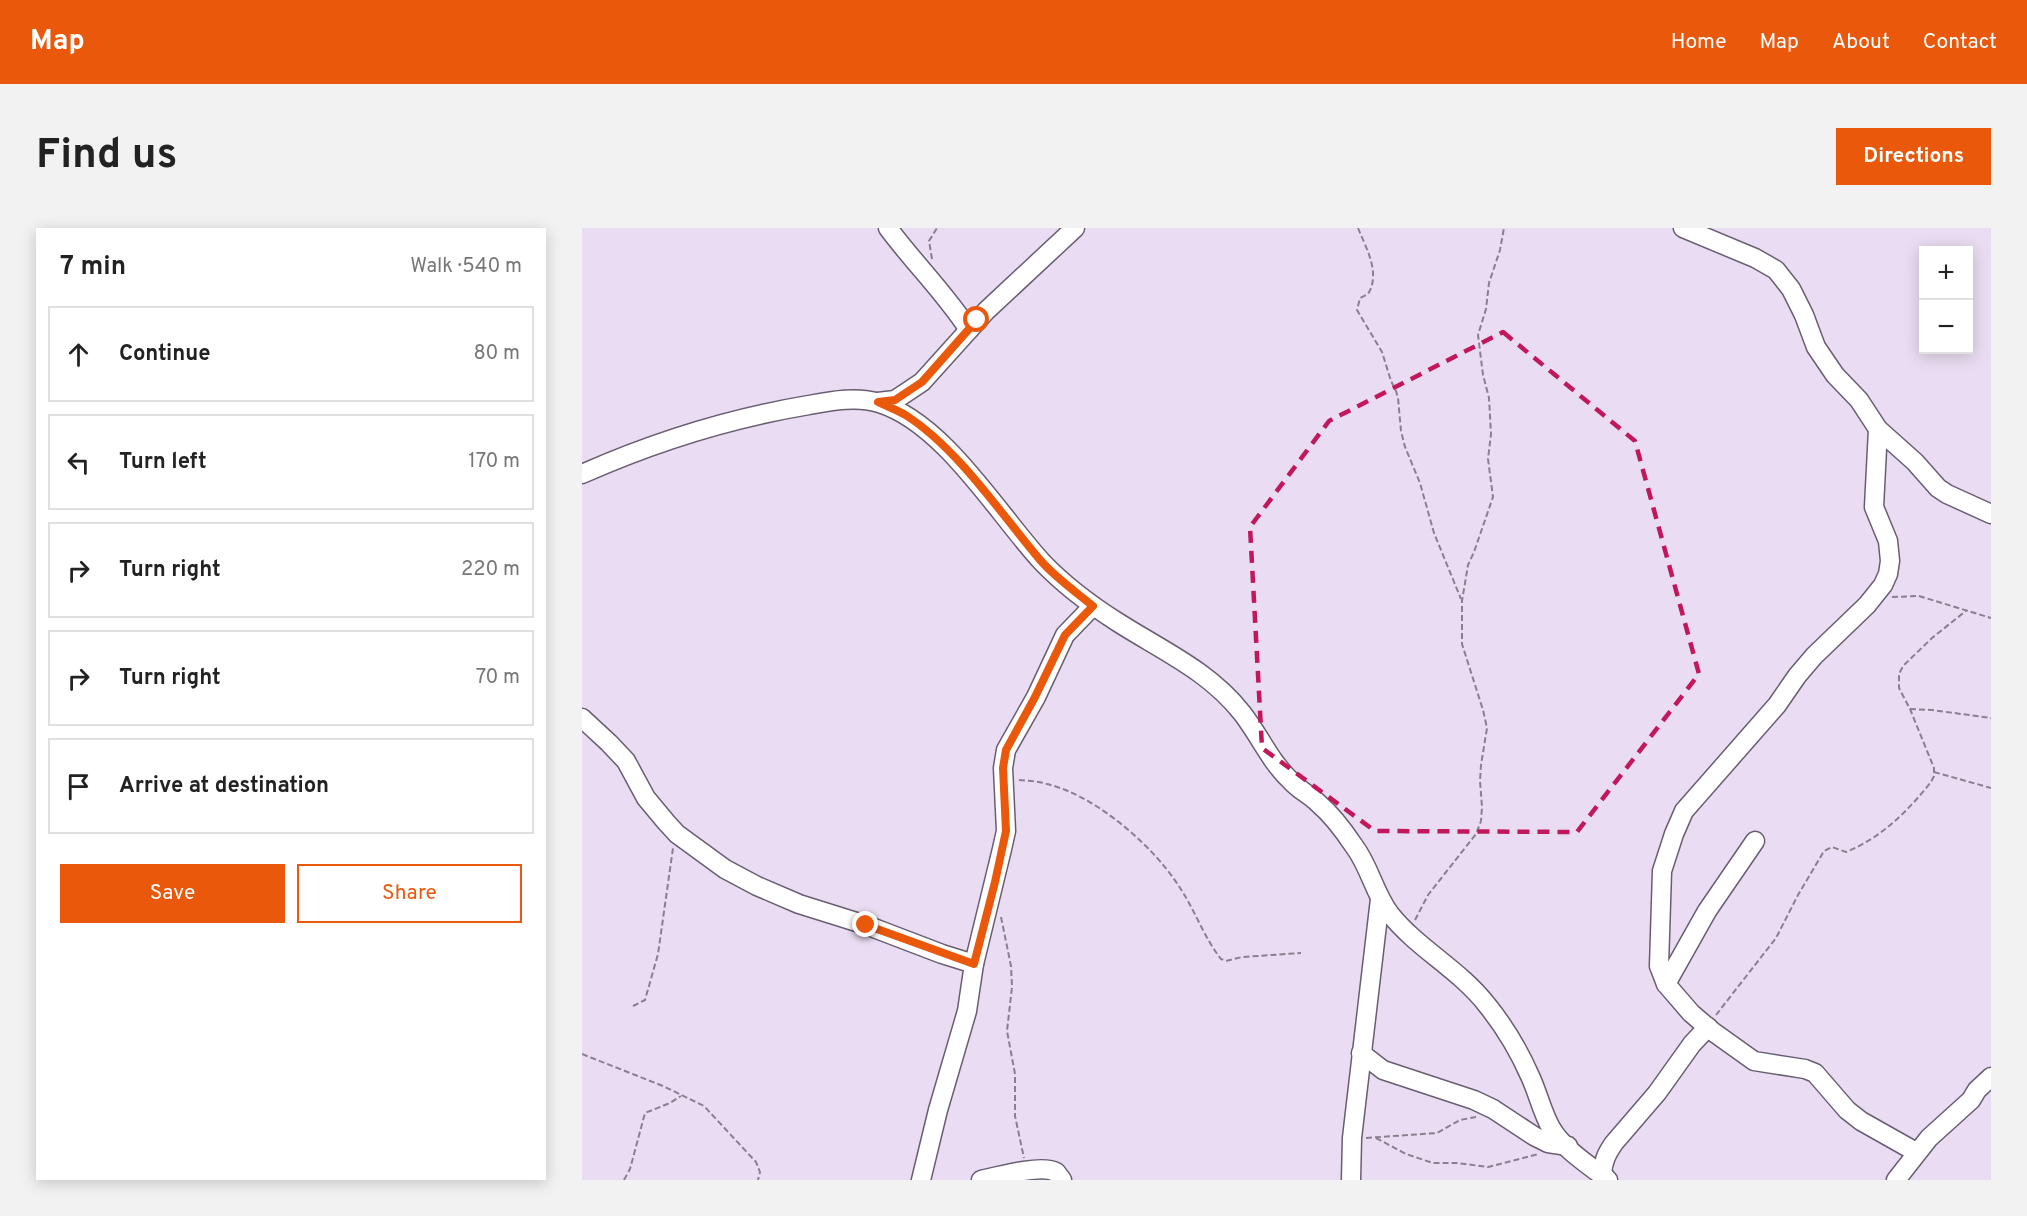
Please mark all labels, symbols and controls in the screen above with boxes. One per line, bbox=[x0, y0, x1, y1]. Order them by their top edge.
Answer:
text: Map bbox=[30, 24, 85, 60]
text: Home bbox=[1671, 29, 1727, 56]
text: Map bbox=[1760, 29, 1799, 56]
text: About bbox=[1832, 29, 1890, 56]
text: Contact bbox=[1923, 29, 1997, 56]
button: Directions bbox=[1836, 128, 1991, 185]
text: Find us bbox=[36, 130, 177, 183]
map controls bbox=[1919, 246, 1973, 354]
button: + bbox=[1919, 246, 1973, 300]
text: 7 min bbox=[60, 251, 126, 284]
text: Walk · 540 m bbox=[410, 254, 522, 280]
button: − bbox=[1919, 300, 1973, 354]
route start bbox=[963, 306, 989, 332]
icon: ahead bbox=[62, 338, 95, 371]
text: Continue bbox=[119, 341, 210, 368]
text: 80 m bbox=[474, 341, 520, 367]
icon: left bbox=[62, 446, 95, 479]
text: Turn left bbox=[119, 449, 207, 476]
text: 170 m bbox=[468, 449, 520, 475]
icon: right bbox=[62, 554, 95, 587]
text: Turn right bbox=[119, 557, 221, 584]
text: 220 m bbox=[461, 557, 520, 583]
icon: right bbox=[62, 662, 95, 695]
text: Turn right bbox=[119, 665, 221, 692]
text: 70 m bbox=[476, 665, 520, 691]
icon: arrive bbox=[62, 770, 95, 803]
text: Arrive at destination bbox=[119, 773, 329, 800]
button: Save bbox=[60, 864, 285, 923]
button: Share bbox=[297, 864, 522, 923]
route end bbox=[852, 911, 878, 937]

